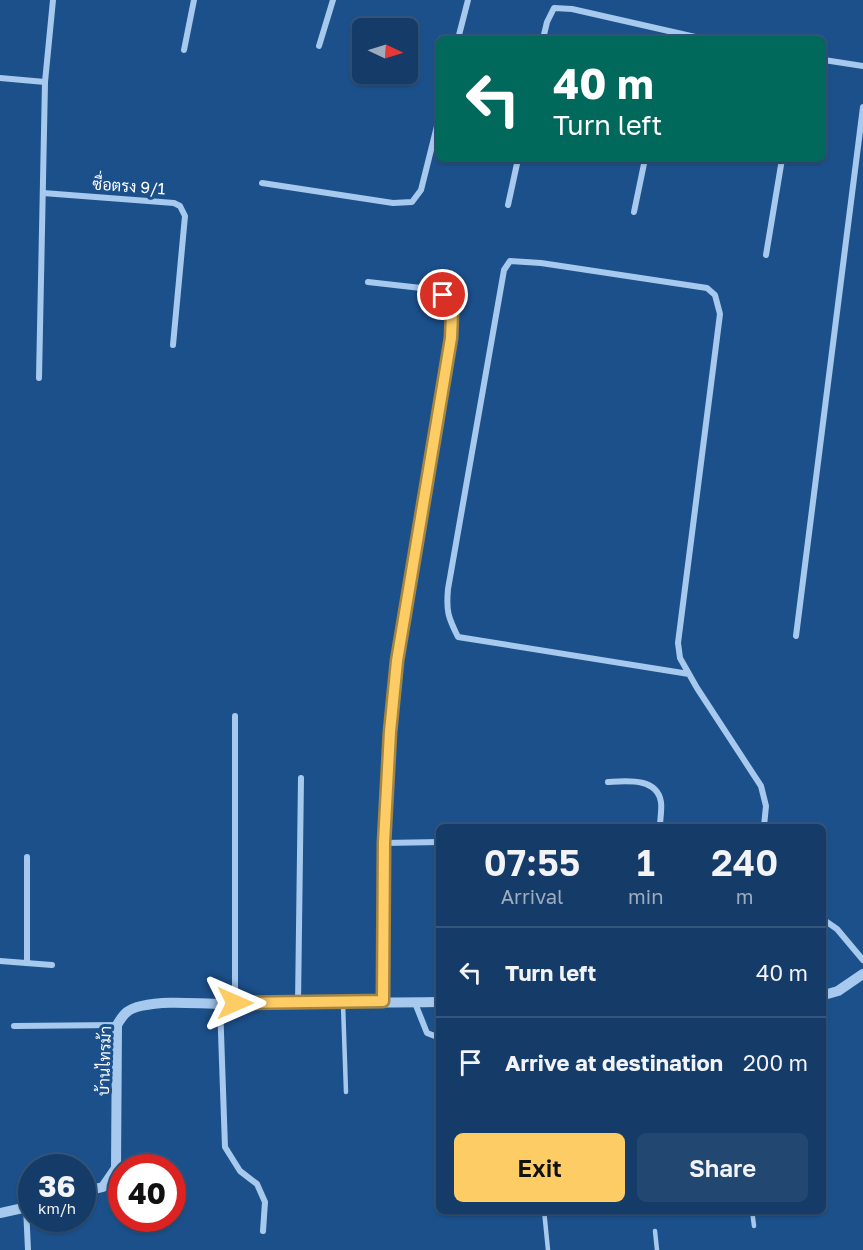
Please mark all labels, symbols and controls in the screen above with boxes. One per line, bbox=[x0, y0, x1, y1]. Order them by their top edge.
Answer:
north arrow bbox=[352, 18, 418, 84]
map controls bbox=[352, 18, 418, 84]
text: 40 m bbox=[553, 58, 654, 108]
icon: left bbox=[454, 60, 532, 138]
text: Turn left bbox=[553, 109, 662, 141]
street label: ซื่อตรง 9/1 bbox=[92, 169, 167, 199]
pin bbox=[417, 269, 468, 320]
icon: arrive bbox=[426, 278, 459, 311]
text: 07:55 bbox=[484, 841, 580, 884]
text: 1 bbox=[637, 841, 655, 884]
text: 240 bbox=[711, 841, 778, 884]
text: Arrival bbox=[501, 884, 563, 908]
text: min bbox=[628, 884, 663, 908]
text: m bbox=[736, 884, 754, 908]
icon: left bbox=[454, 956, 487, 989]
text: Turn left bbox=[505, 959, 596, 986]
text: 40 m bbox=[756, 959, 808, 986]
position arrow bbox=[203, 971, 267, 1035]
street label: บ้านไทรม้า bbox=[92, 1025, 115, 1097]
icon: arrive bbox=[454, 1046, 487, 1079]
text: Arrive at destination bbox=[505, 1049, 723, 1076]
text: 200 m bbox=[743, 1049, 808, 1076]
button: Exit bbox=[454, 1133, 625, 1202]
button: Share bbox=[637, 1133, 808, 1202]
speed limit sign: 40 bbox=[108, 1154, 186, 1232]
text: 36 bbox=[38, 1168, 76, 1204]
text: km/h bbox=[38, 1199, 76, 1217]

